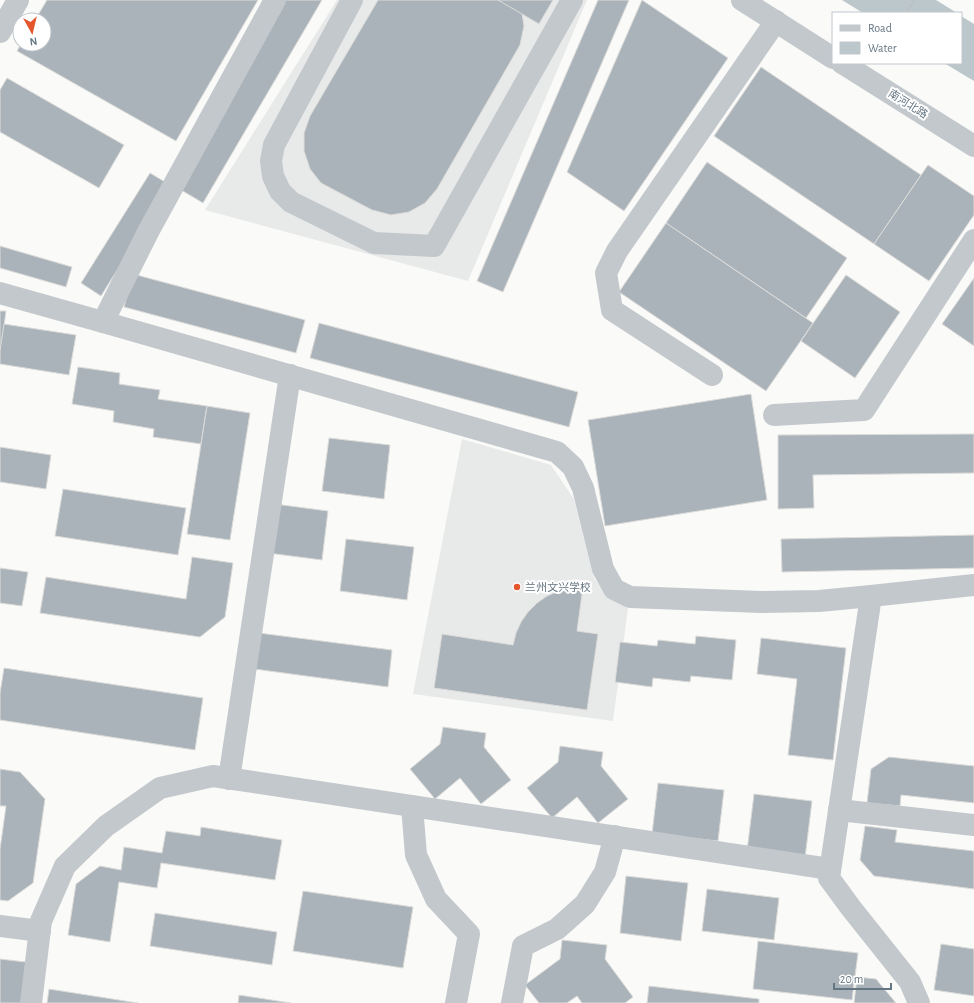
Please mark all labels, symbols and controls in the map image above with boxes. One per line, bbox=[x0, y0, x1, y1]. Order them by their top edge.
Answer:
north arrow bbox=[12, 12, 52, 52]
legend bbox=[832, 12, 962, 64]
text: Road bbox=[868, 22, 892, 34]
text: N bbox=[29, 35, 38, 47]
text: Water bbox=[868, 42, 897, 54]
street label: 南河北路 bbox=[886, 87, 930, 120]
place label: 兰州文兴学校 bbox=[525, 581, 591, 593]
marker: 兰州文兴学校 bbox=[512, 582, 522, 592]
scale bar bbox=[834, 965, 891, 991]
text: 20 m bbox=[840, 973, 863, 985]

